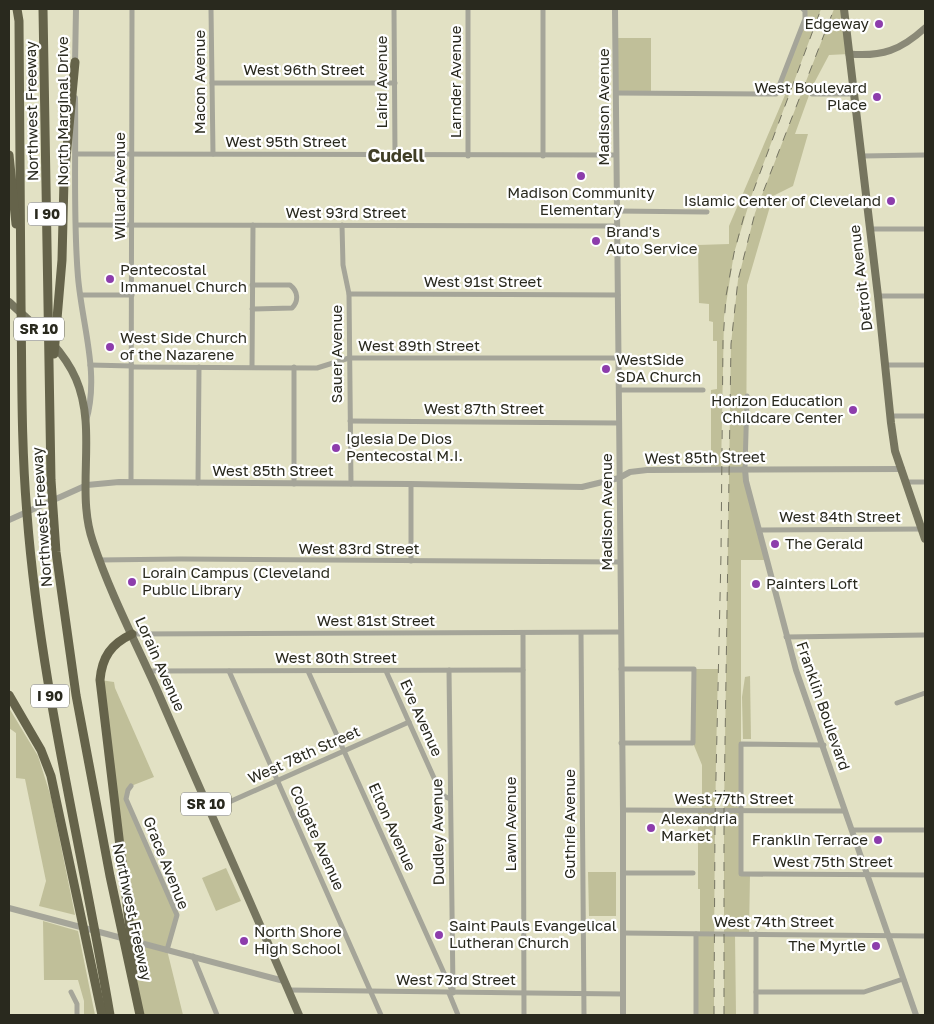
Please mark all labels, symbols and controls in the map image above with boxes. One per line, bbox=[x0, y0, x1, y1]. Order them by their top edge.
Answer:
place label: Edgeway bbox=[805, 14, 870, 32]
marker: Edgeway bbox=[873, 18, 885, 30]
street label: Larnder Avenue bbox=[446, 25, 464, 138]
street label: Macon Avenue bbox=[190, 29, 208, 134]
street label: Laird Avenue bbox=[372, 35, 390, 128]
street label: North Marginal Drive bbox=[53, 36, 71, 186]
street label: Northwest Freeway bbox=[21, 40, 41, 181]
street label: Madison Avenue bbox=[594, 48, 612, 166]
street label: West 96th Street bbox=[243, 60, 365, 78]
place label: West Boulevard Place bbox=[754, 78, 867, 113]
marker: West Boulevard Place bbox=[871, 91, 883, 103]
street label: Willard Avenue bbox=[110, 132, 128, 240]
street label: West 95th Street bbox=[225, 132, 347, 150]
district label: Cudell bbox=[367, 144, 425, 166]
marker: Madison Community Elementary bbox=[575, 170, 587, 182]
place label: Madison Community Elementary bbox=[507, 183, 655, 218]
place label: Islamic Center of Cleveland bbox=[684, 191, 881, 209]
marker: Islamic Center of Cleveland bbox=[885, 195, 897, 207]
road number: I 90 bbox=[28, 202, 66, 225]
street label: West 93rd Street bbox=[285, 203, 407, 221]
place label: Brand's Auto Service bbox=[606, 222, 698, 257]
street label: Detroit Avenue bbox=[845, 224, 875, 332]
marker: Brand's Auto Service bbox=[590, 235, 602, 247]
place label: Pentecostal Immanuel Church bbox=[120, 260, 247, 295]
street label: West 91st Street bbox=[424, 272, 542, 290]
marker: Pentecostal Immanuel Church bbox=[104, 273, 116, 285]
street label: Sauer Avenue bbox=[327, 305, 345, 403]
road number: SR 10 bbox=[14, 318, 64, 340]
place label: West Side Church of the Nazarene bbox=[120, 328, 247, 363]
street label: West 89th Street bbox=[358, 336, 480, 354]
marker: West Side Church of the Nazarene bbox=[104, 341, 116, 353]
place label: WestSide SDA Church bbox=[616, 350, 701, 385]
marker: WestSide SDA Church bbox=[600, 363, 612, 375]
place label: Horizon Education Childcare Center bbox=[711, 391, 843, 426]
street label: West 87th Street bbox=[424, 399, 544, 417]
marker: Horizon Education Childcare Center bbox=[847, 404, 859, 416]
place label: Iglesia De Dios Pentecostal M.I. bbox=[346, 429, 463, 464]
marker: Iglesia De Dios Pentecostal M.I. bbox=[330, 442, 342, 454]
street label: Northwest Freeway bbox=[27, 446, 55, 588]
street label: West 85th Street bbox=[644, 447, 766, 467]
street label: Madison Avenue bbox=[597, 453, 615, 571]
street label: West 85th Street bbox=[212, 461, 334, 479]
street label: West 84th Street bbox=[779, 507, 901, 525]
place label: The Gerald bbox=[785, 534, 863, 552]
marker: The Gerald bbox=[769, 538, 781, 550]
street label: West 83rd Street bbox=[298, 539, 420, 557]
place label: Lorain Campus (Cleveland Public Library bbox=[142, 563, 330, 598]
place label: Painters Loft bbox=[766, 574, 858, 592]
marker: Lorain Campus (Cleveland Public Library bbox=[126, 576, 138, 588]
marker: Painters Loft bbox=[750, 578, 762, 590]
street label: West 81st Street bbox=[317, 611, 435, 629]
street label: Lorain Avenue bbox=[132, 614, 190, 714]
street label: Franklin Boulevard bbox=[793, 639, 854, 772]
street label: West 80th Street bbox=[275, 648, 397, 666]
street label: Eve Avenue bbox=[397, 676, 447, 759]
road number: I 90 bbox=[31, 684, 69, 708]
street label: West 78th Street bbox=[245, 721, 362, 787]
street label: Guthrie Avenue bbox=[560, 769, 578, 879]
street label: Lawn Avenue bbox=[501, 776, 519, 872]
street label: Dudley Avenue bbox=[427, 778, 447, 886]
street label: Elton Avenue bbox=[365, 780, 420, 874]
street label: Colgate Avenue bbox=[287, 782, 349, 893]
street label: West 77th Street bbox=[674, 789, 794, 807]
road number: SR 10 bbox=[181, 792, 231, 816]
place label: Alexandria Market bbox=[661, 809, 737, 844]
street label: Grace Avenue bbox=[140, 814, 194, 912]
marker: Alexandria Market bbox=[645, 822, 657, 834]
place label: Franklin Terrace bbox=[752, 830, 868, 848]
marker: Franklin Terrace bbox=[872, 834, 884, 846]
street label: Northwest Freeway bbox=[110, 841, 156, 983]
street label: West 75th Street bbox=[773, 852, 893, 870]
street label: West 74th Street bbox=[714, 912, 834, 930]
place label: Saint Pauls Evangelical Lutheran Church bbox=[449, 916, 617, 951]
place label: North Shore High School bbox=[254, 922, 342, 957]
marker: Saint Pauls Evangelical Lutheran Church bbox=[433, 929, 445, 941]
marker: North Shore High School bbox=[238, 935, 250, 947]
place label: The Myrtle bbox=[788, 936, 866, 954]
marker: The Myrtle bbox=[870, 940, 882, 952]
street label: West 73rd Street bbox=[396, 970, 516, 988]

